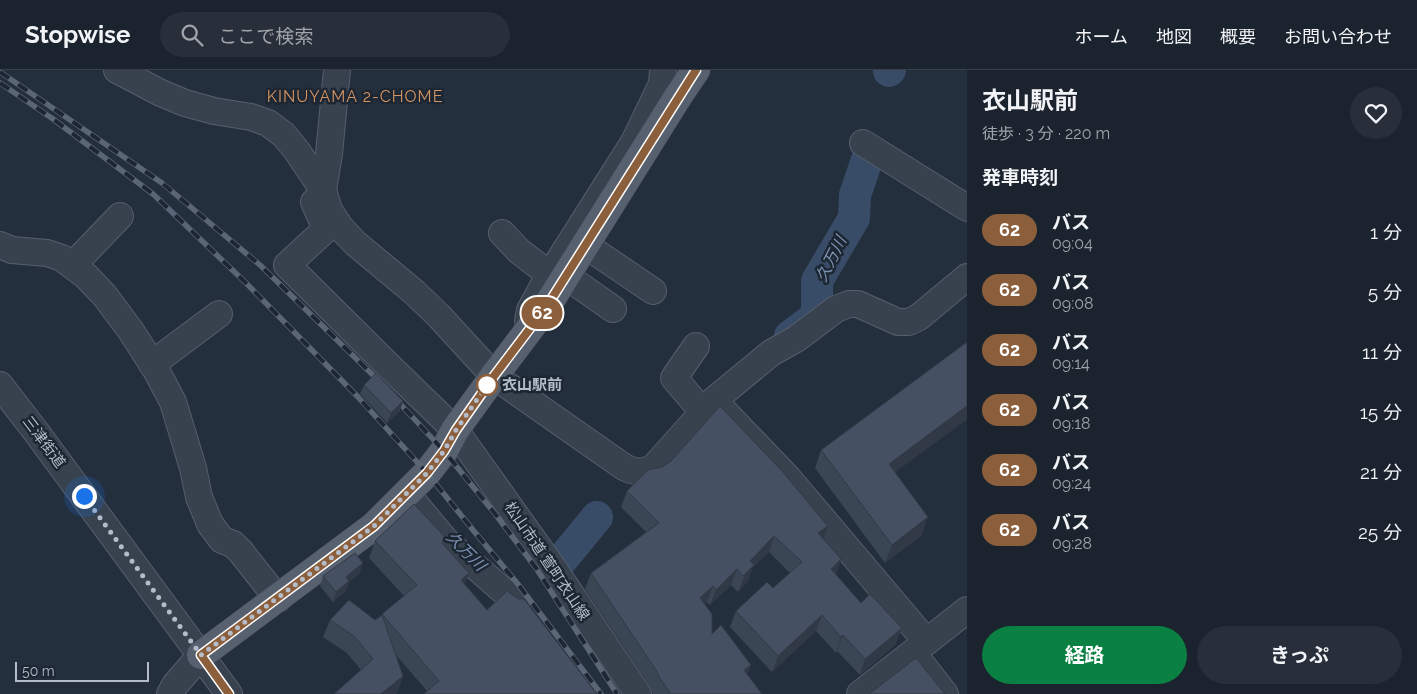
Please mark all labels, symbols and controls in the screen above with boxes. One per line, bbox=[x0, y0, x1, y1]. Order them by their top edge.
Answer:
search box bbox=[160, 12, 510, 57]
text: Stopwise bbox=[25, 20, 130, 49]
icon: search bbox=[178, 21, 206, 49]
text: ここで検索 bbox=[218, 25, 313, 47]
text: ホーム bbox=[1075, 26, 1128, 47]
text: 地図 bbox=[1156, 26, 1192, 47]
text: 概要 bbox=[1220, 26, 1256, 47]
text: お問い合わせ bbox=[1284, 26, 1392, 47]
text: 衣山駅前 bbox=[982, 86, 1078, 115]
district label: KINUYAMA 2-CHOME bbox=[267, 87, 443, 106]
button: heart bbox=[1350, 87, 1402, 139]
text: 徒歩 · 3 分 · 220 m bbox=[982, 124, 1110, 143]
text: 発車時刻 bbox=[982, 166, 1058, 188]
text: バス bbox=[1052, 211, 1090, 233]
text: 62 bbox=[999, 219, 1020, 240]
text: 1 分 bbox=[1370, 221, 1402, 243]
water label: 久万川 bbox=[812, 232, 851, 285]
text: 09:04 bbox=[1052, 234, 1093, 253]
text: バス bbox=[1052, 271, 1090, 293]
text: 62 bbox=[999, 279, 1020, 300]
text: 5 分 bbox=[1368, 281, 1402, 303]
text: 09:08 bbox=[1052, 294, 1093, 313]
line badge: 62 bbox=[520, 297, 564, 329]
text: 62 bbox=[531, 302, 553, 323]
text: バス bbox=[1052, 331, 1090, 353]
text: 62 bbox=[999, 339, 1020, 360]
text: 11 分 bbox=[1362, 341, 1402, 363]
text: 09:14 bbox=[1052, 354, 1090, 373]
marker: 衣山駅前 bbox=[476, 374, 498, 396]
place label: 衣山駅前 bbox=[502, 376, 562, 394]
text: バス bbox=[1052, 391, 1090, 413]
text: 62 bbox=[999, 399, 1020, 420]
text: 15 分 bbox=[1360, 401, 1402, 423]
street label: 三津街道 bbox=[19, 413, 69, 471]
text: 09:18 bbox=[1052, 414, 1091, 433]
text: バス bbox=[1052, 451, 1090, 473]
text: 62 bbox=[999, 459, 1020, 480]
text: 21 分 bbox=[1360, 461, 1402, 483]
text: 09:24 bbox=[1052, 474, 1091, 493]
your location bbox=[72, 484, 97, 509]
street label: 松山市道 萱町衣山線 bbox=[501, 498, 593, 624]
text: バス bbox=[1052, 511, 1090, 533]
text: 62 bbox=[999, 519, 1020, 540]
text: 25 分 bbox=[1358, 521, 1402, 543]
water label: 久万川 bbox=[442, 527, 491, 576]
text: 09:28 bbox=[1052, 534, 1092, 553]
button: 経路 bbox=[982, 626, 1187, 684]
button: きっぷ bbox=[1197, 626, 1402, 684]
scale bar bbox=[15, 659, 149, 682]
text: 50 m bbox=[22, 663, 55, 679]

